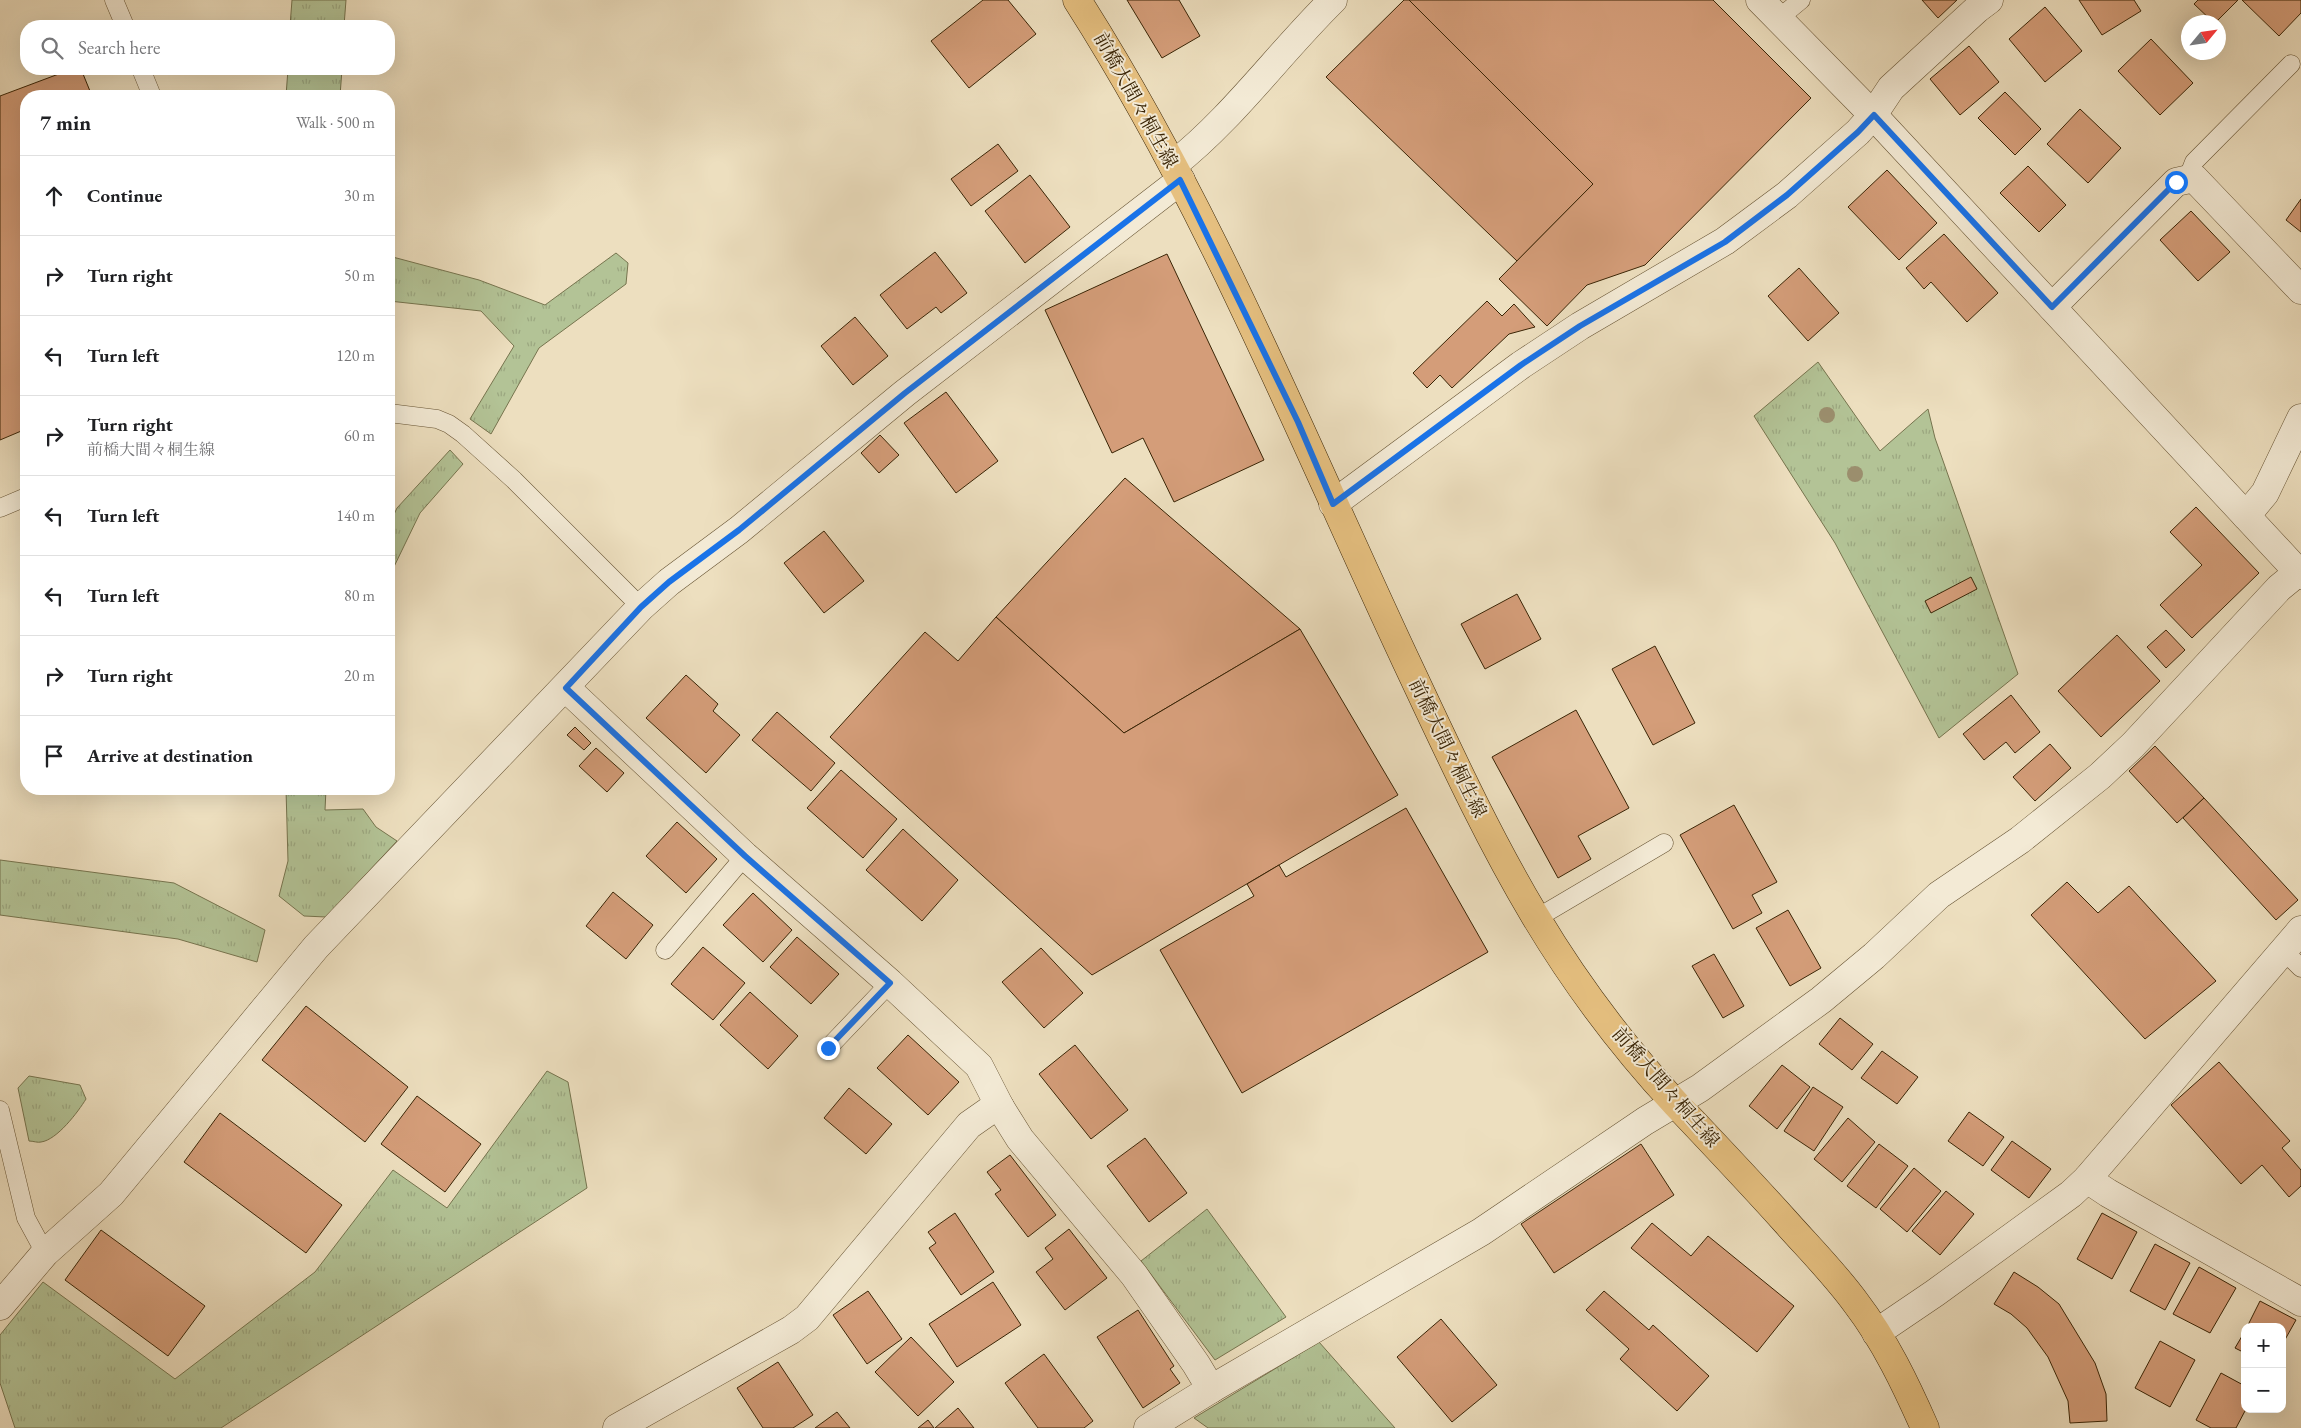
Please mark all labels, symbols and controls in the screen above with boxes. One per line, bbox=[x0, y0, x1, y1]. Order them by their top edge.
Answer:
north arrow bbox=[2181, 15, 2226, 60]
search box bbox=[20, 20, 395, 75]
street label: 前橋大間々桐生線 bbox=[1088, 27, 1184, 173]
icon: search bbox=[38, 34, 66, 62]
text: Search here bbox=[78, 35, 160, 60]
text: 7 min bbox=[40, 109, 91, 136]
text: Walk · 500 m bbox=[296, 112, 375, 133]
route start bbox=[2165, 171, 2188, 194]
icon: ahead bbox=[40, 182, 68, 210]
text: Continue bbox=[87, 183, 162, 208]
text: 30 m bbox=[344, 185, 375, 206]
icon: right bbox=[40, 262, 68, 290]
text: Turn right bbox=[87, 263, 173, 288]
text: 50 m bbox=[344, 265, 375, 286]
icon: left bbox=[40, 342, 68, 370]
text: Turn left bbox=[87, 343, 159, 368]
text: 120 m bbox=[336, 345, 375, 366]
text: Turn right bbox=[87, 412, 173, 437]
icon: right bbox=[40, 422, 68, 450]
text: 60 m bbox=[344, 425, 375, 446]
text: 前橋大間々桐生線 bbox=[87, 439, 215, 460]
icon: left bbox=[40, 502, 68, 530]
text: Turn left bbox=[87, 503, 159, 528]
text: 140 m bbox=[336, 505, 375, 526]
icon: left bbox=[40, 582, 68, 610]
text: Turn left bbox=[87, 583, 159, 608]
text: 80 m bbox=[344, 585, 375, 606]
icon: right bbox=[40, 662, 68, 690]
text: Turn right bbox=[87, 663, 173, 688]
text: 20 m bbox=[344, 665, 375, 686]
street label: 前橋大間々桐生線 bbox=[1403, 674, 1493, 822]
icon: arrive bbox=[40, 742, 68, 770]
text: Arrive at destination bbox=[87, 743, 253, 768]
street label: 前橋大間々桐生線 bbox=[1607, 1021, 1725, 1153]
route end bbox=[817, 1037, 840, 1060]
map controls bbox=[2241, 1323, 2286, 1413]
button: + bbox=[2241, 1323, 2286, 1368]
button: − bbox=[2241, 1368, 2286, 1413]

